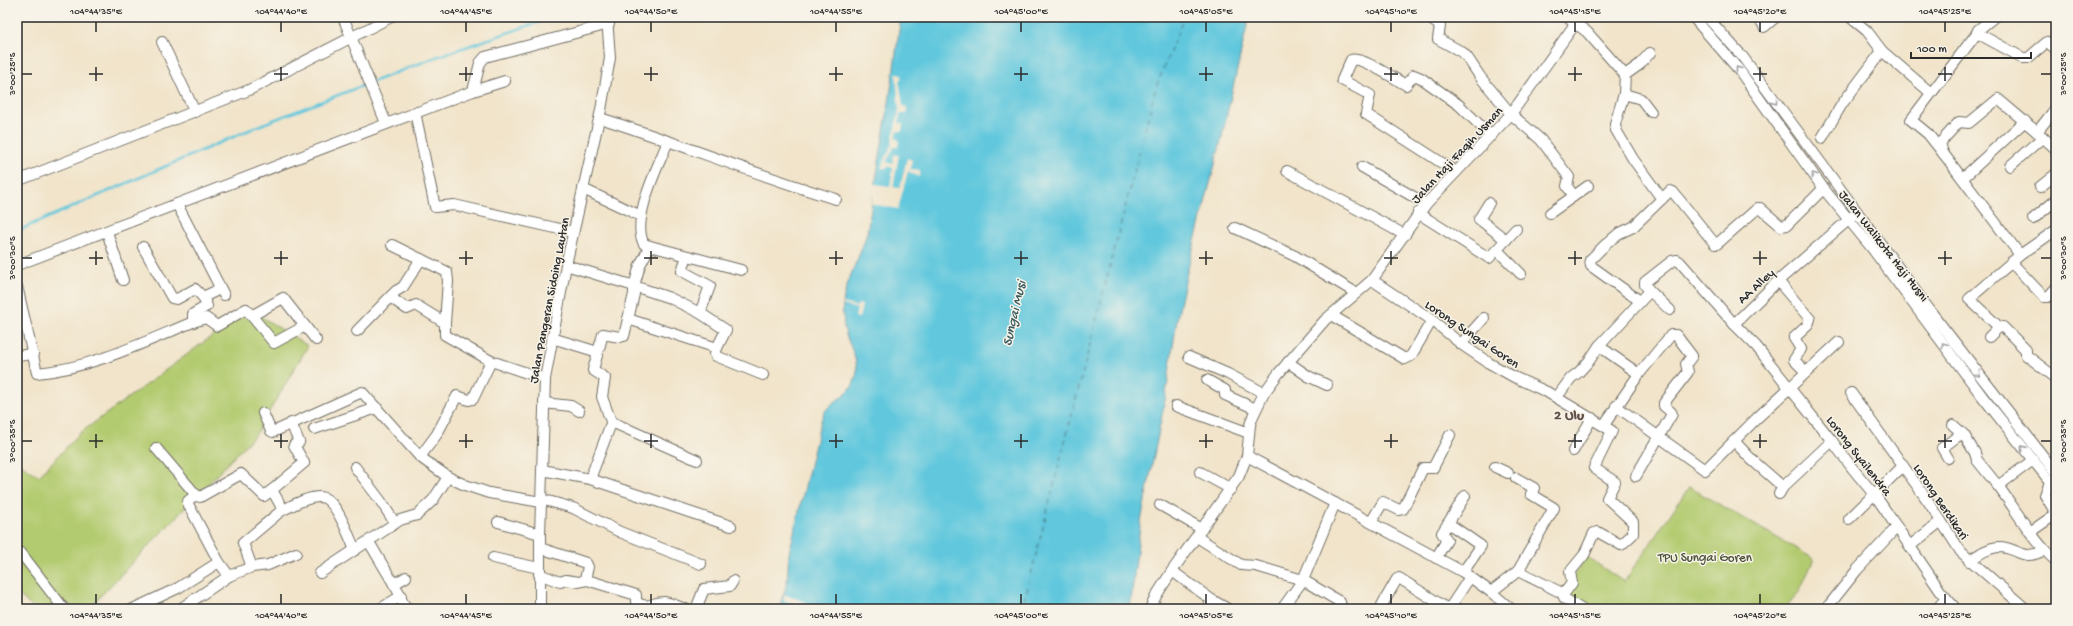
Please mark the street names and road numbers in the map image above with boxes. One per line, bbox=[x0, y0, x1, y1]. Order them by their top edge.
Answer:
street label: Jalan Haji Faqih Usman bbox=[1409, 103, 1507, 207]
street label: Jalan Walikota Haji Husni bbox=[1835, 188, 1931, 305]
street label: Jalan Pangeran Sidoing Lautan bbox=[527, 215, 574, 385]
street label: AA Alley bbox=[1735, 266, 1779, 308]
street label: Lorong Sungai Goren bbox=[1421, 298, 1522, 373]
street label: Lorong Syailendra bbox=[1822, 414, 1894, 500]
street label: Lorong Berdikari bbox=[1909, 462, 1971, 543]

